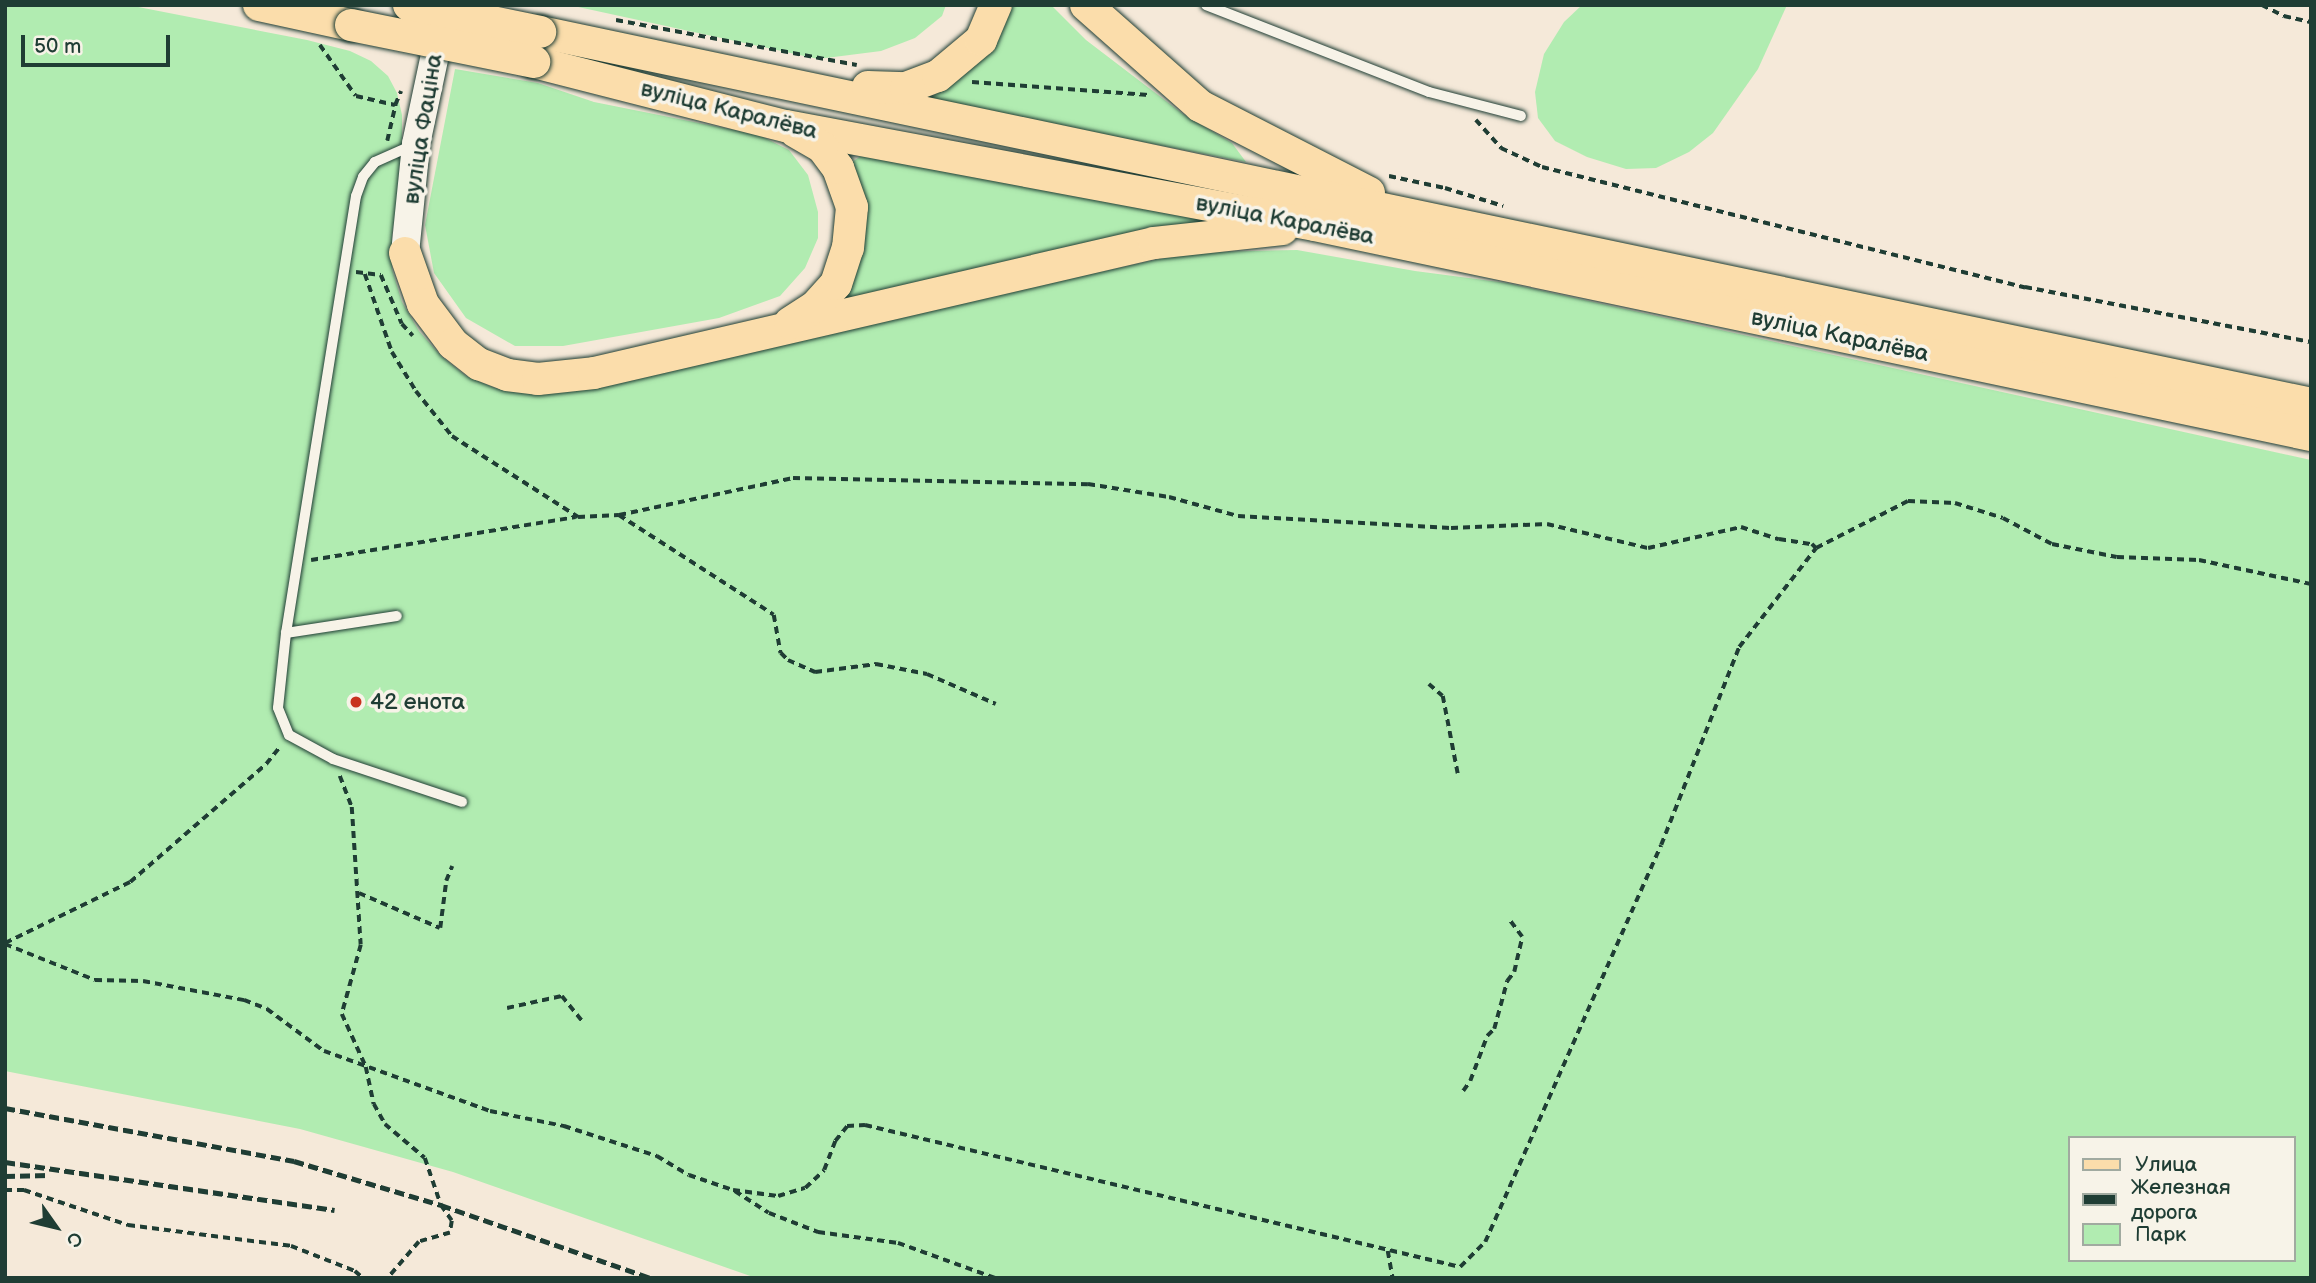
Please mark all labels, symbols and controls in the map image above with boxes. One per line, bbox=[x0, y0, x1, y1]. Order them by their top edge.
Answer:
scale bar bbox=[24, 21, 173, 65]
text: 50 m bbox=[34, 34, 81, 59]
street label: вуліца Фаціна bbox=[397, 52, 449, 206]
street label: вуліца Каралёва bbox=[638, 75, 820, 145]
street label: вуліца Каралёва bbox=[1194, 189, 1376, 251]
street label: вуліца Каралёва bbox=[1749, 304, 1931, 368]
place label: 42 енота bbox=[370, 688, 465, 716]
marker: 42 енота bbox=[348, 694, 364, 710]
legend bbox=[2068, 1136, 2295, 1262]
text: Улица bbox=[2135, 1152, 2197, 1177]
text: Железная дорога bbox=[2131, 1175, 2231, 1225]
north arrow bbox=[21, 1192, 91, 1262]
text: Парк bbox=[2135, 1222, 2186, 1247]
text: С bbox=[61, 1227, 87, 1251]

